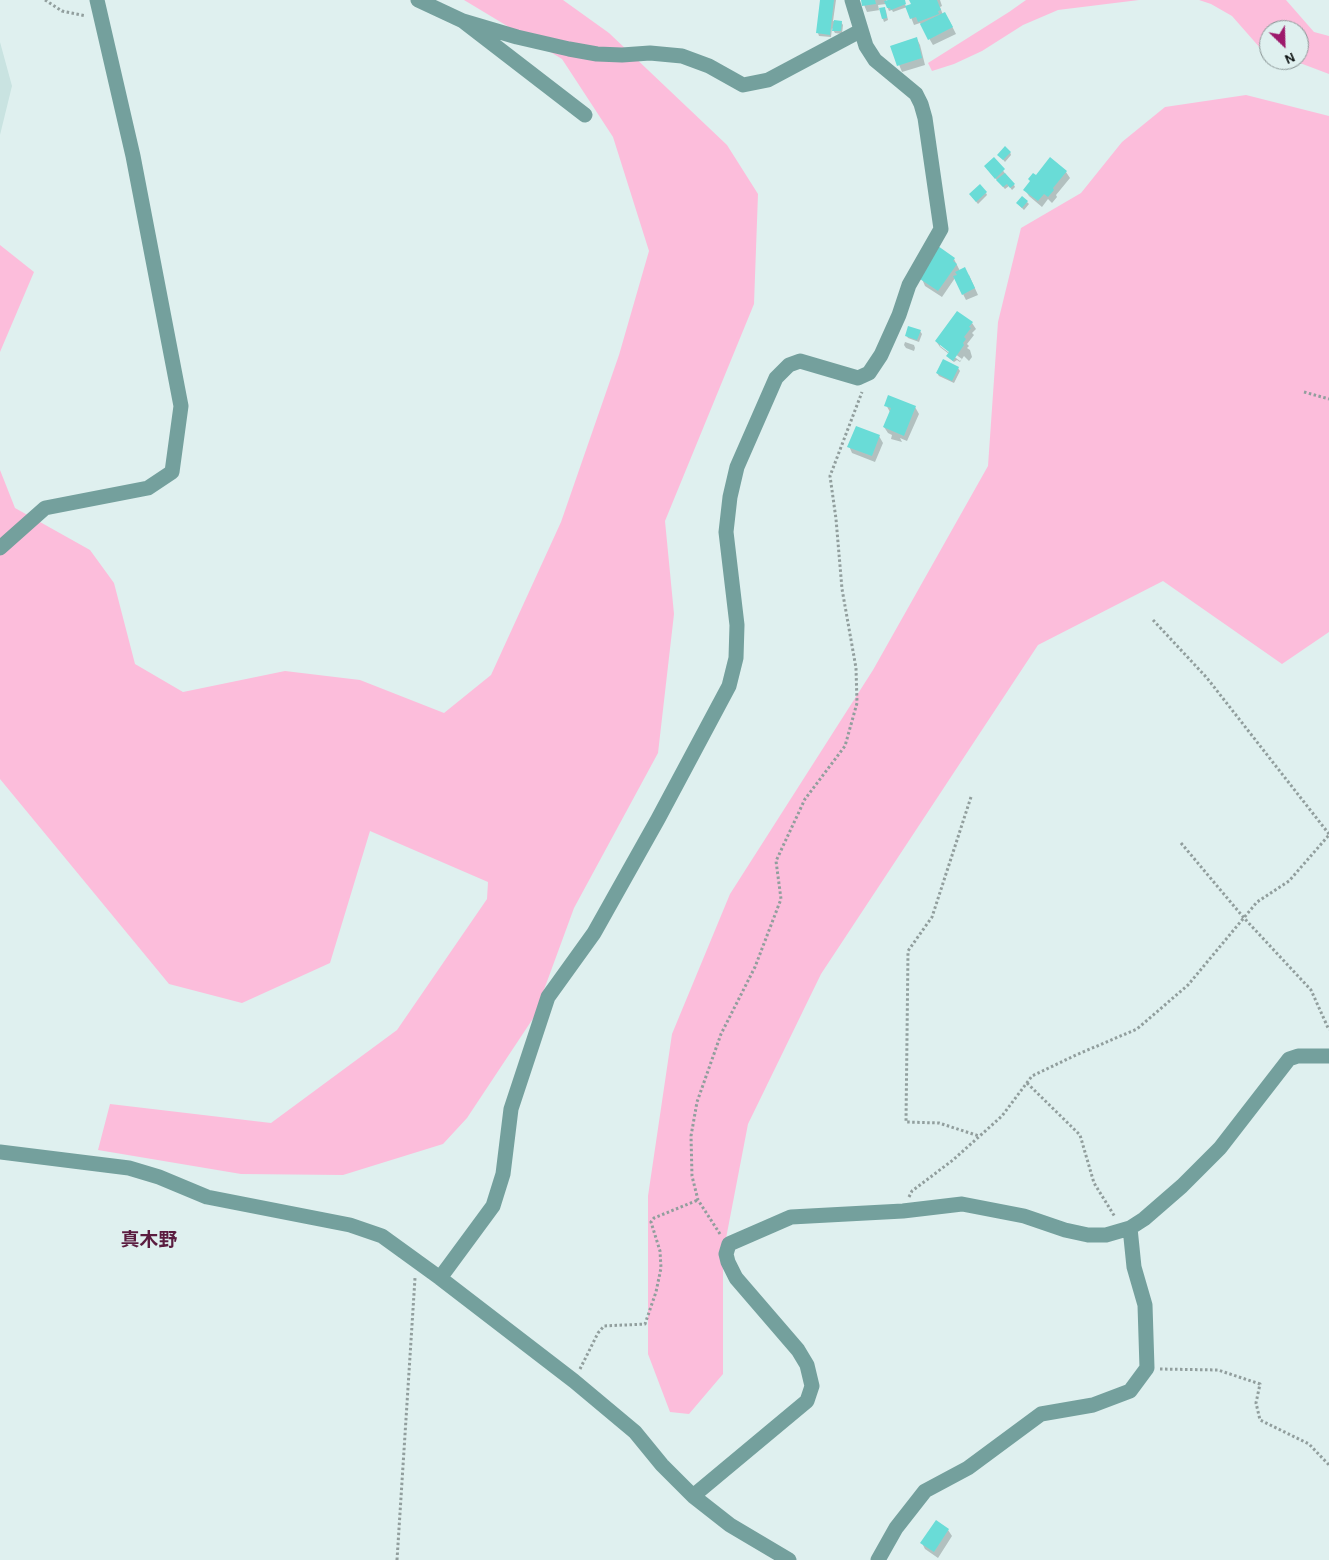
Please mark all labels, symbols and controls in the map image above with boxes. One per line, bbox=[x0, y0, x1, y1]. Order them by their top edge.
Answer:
north arrow bbox=[1259, 20, 1309, 70]
text: N bbox=[1282, 48, 1298, 68]
district label: 真木野 bbox=[121, 1230, 177, 1252]

